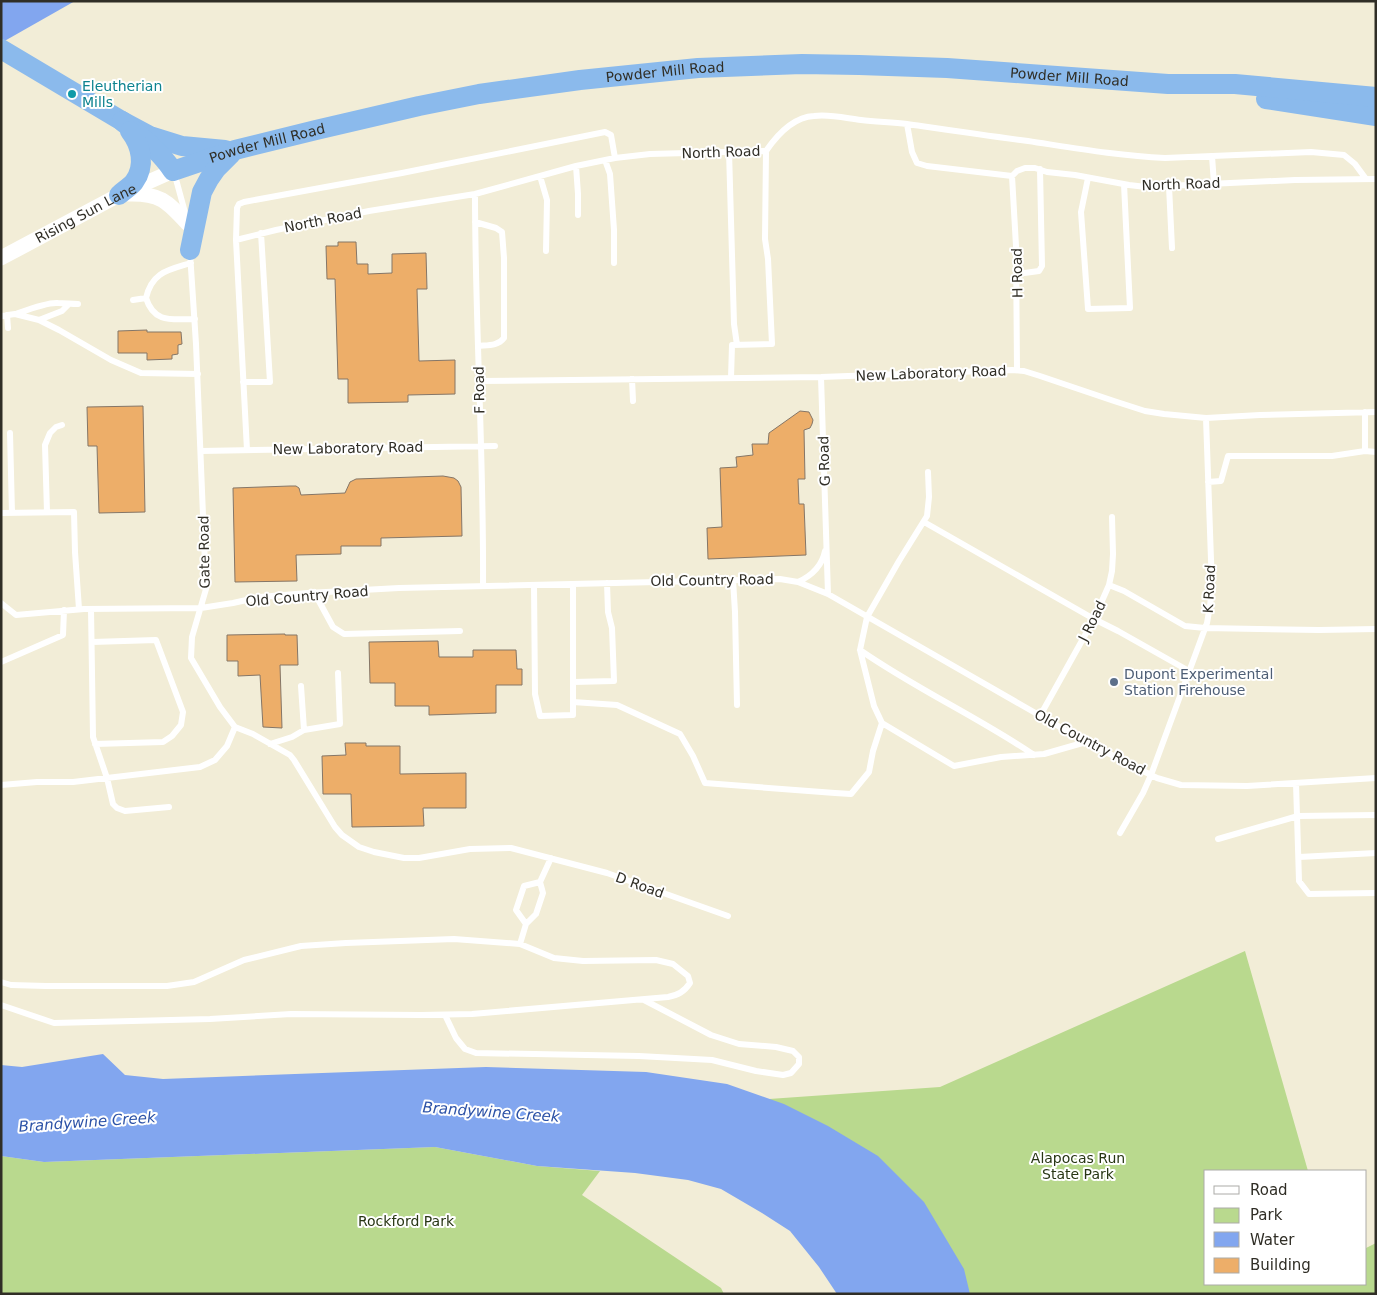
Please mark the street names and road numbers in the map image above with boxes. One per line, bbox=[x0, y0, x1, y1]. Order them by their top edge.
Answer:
street label: Powder Mill Road bbox=[605, 59, 725, 85]
street label: Powder Mill Road bbox=[1009, 65, 1129, 89]
street label: Powder Mill Road bbox=[207, 120, 327, 166]
street label: North Road bbox=[681, 143, 761, 161]
street label: North Road bbox=[1141, 175, 1221, 193]
street label: Rising Sun Lane bbox=[33, 180, 139, 246]
street label: North Road bbox=[283, 205, 363, 235]
street label: H Road bbox=[1009, 248, 1025, 298]
street label: New Laboratory Road bbox=[855, 362, 1007, 384]
street label: F Road bbox=[471, 366, 487, 414]
street label: G Road bbox=[815, 436, 833, 486]
street label: New Laboratory Road bbox=[272, 439, 424, 457]
street label: Gate Road bbox=[195, 515, 213, 589]
street label: K Road bbox=[1200, 564, 1218, 614]
street label: Old Country Road bbox=[650, 571, 774, 589]
street label: Old Country Road bbox=[245, 583, 369, 609]
street label: J Road bbox=[1074, 598, 1109, 645]
street label: Old Country Road bbox=[1032, 706, 1148, 778]
street label: D Road bbox=[614, 869, 666, 901]

